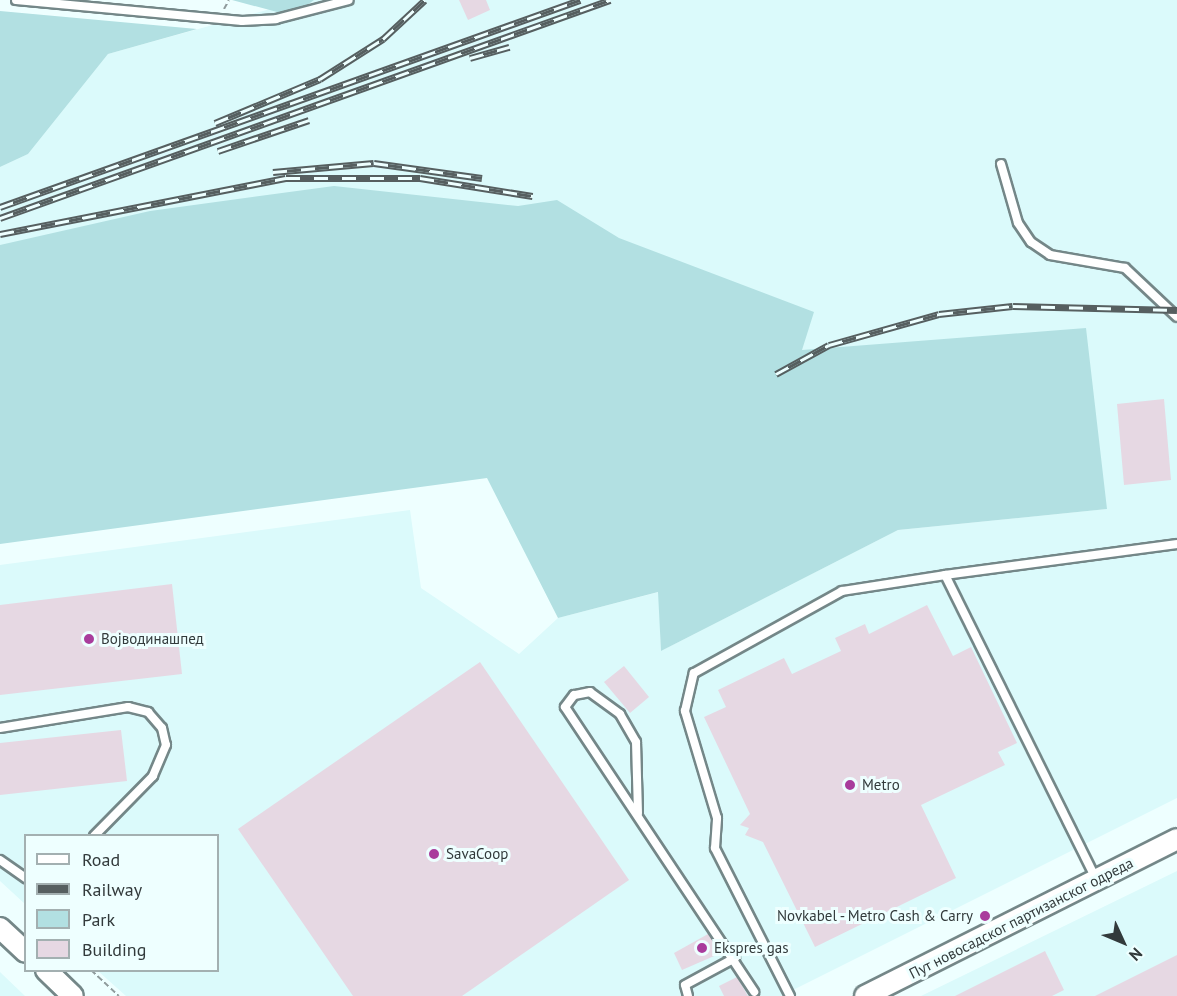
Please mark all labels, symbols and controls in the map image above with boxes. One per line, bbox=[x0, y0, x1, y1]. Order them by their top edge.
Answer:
place label: Војводинашпед bbox=[101, 630, 204, 648]
marker: Војводинашпед bbox=[82, 632, 96, 646]
place label: Metro bbox=[862, 776, 900, 794]
marker: Metro bbox=[843, 778, 857, 792]
legend bbox=[24, 834, 219, 972]
place label: SavaCoop bbox=[446, 845, 508, 863]
marker: SavaCoop bbox=[427, 847, 441, 861]
text: Road bbox=[82, 848, 120, 871]
street label: Пут новосадског партизанског одреда bbox=[905, 853, 1137, 983]
text: Railway bbox=[82, 878, 142, 901]
place label: Novkabel - Metro Cash & Carry bbox=[775, 907, 973, 925]
text: Park bbox=[82, 908, 115, 931]
marker: Novkabel - Metro Cash & Carry bbox=[978, 909, 992, 923]
north arrow bbox=[1093, 912, 1153, 972]
text: Building bbox=[82, 938, 146, 961]
place label: Ekspres gas bbox=[714, 939, 789, 957]
marker: Ekspres gas bbox=[695, 941, 709, 955]
text: N bbox=[1125, 944, 1147, 965]

